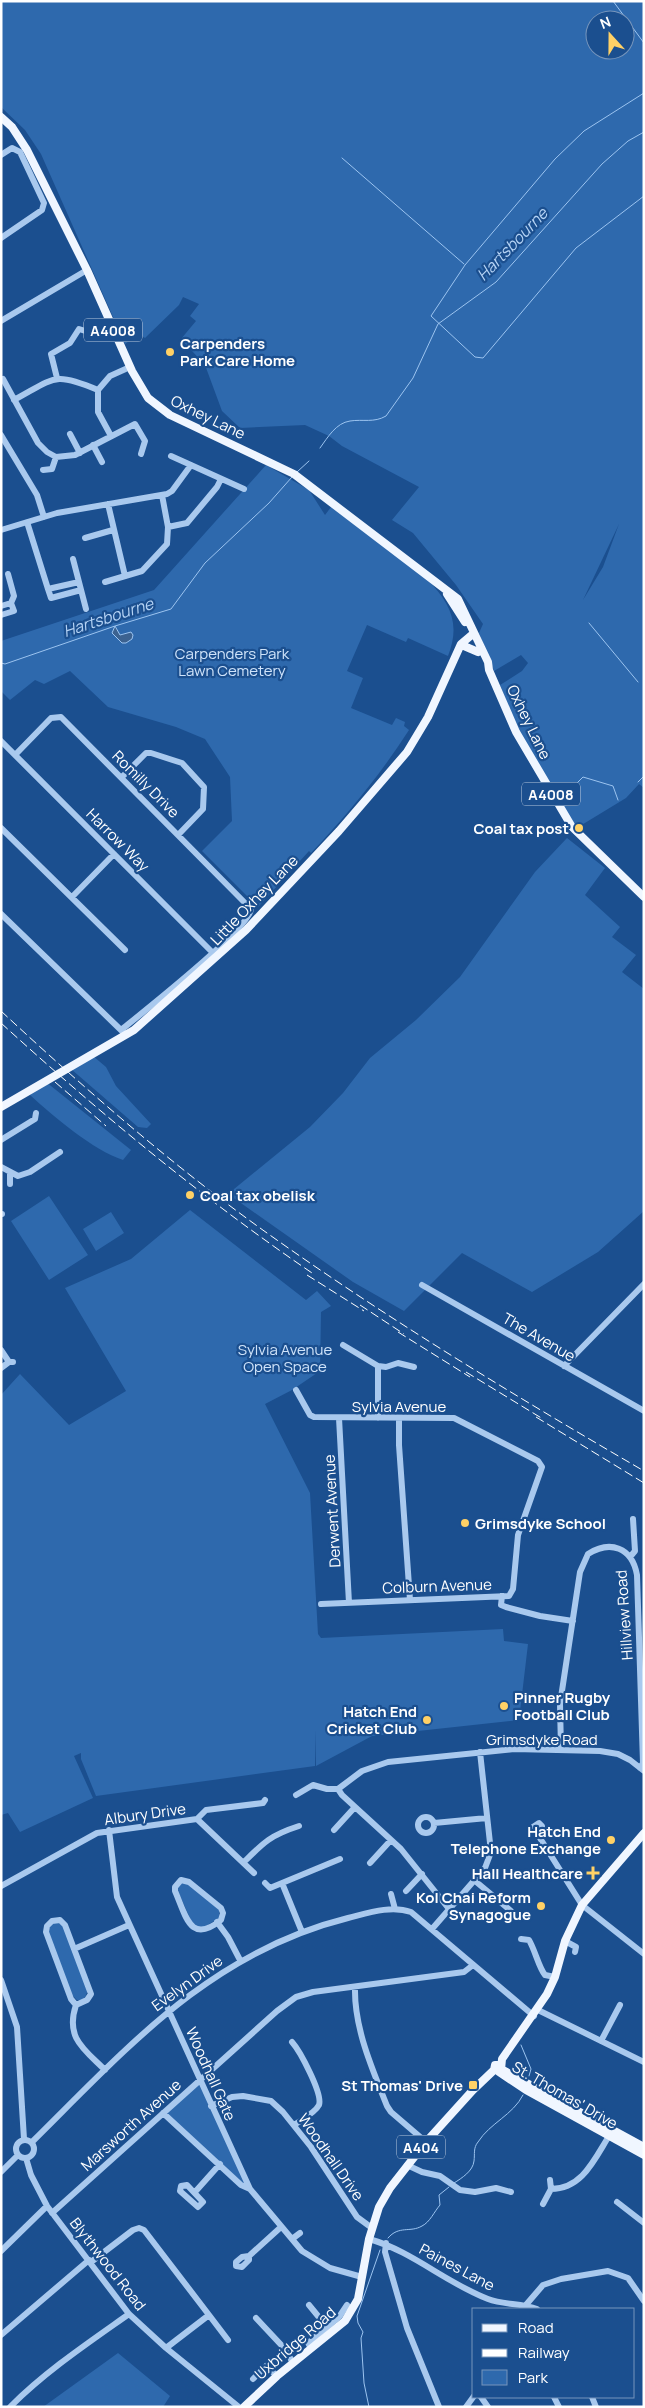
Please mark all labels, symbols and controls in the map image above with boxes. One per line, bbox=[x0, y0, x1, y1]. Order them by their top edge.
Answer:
north arrow bbox=[585, 10, 635, 60]
text: N bbox=[597, 12, 613, 33]
water label: Hartsbourne bbox=[472, 202, 554, 285]
road number: A4008 bbox=[84, 318, 142, 342]
place label: Carpenders Park Care Home bbox=[180, 333, 295, 371]
marker: Carpenders Park Care Home bbox=[164, 346, 176, 358]
street label: Oxhey Lane bbox=[167, 390, 249, 444]
water label: Hartsbourne bbox=[60, 592, 157, 642]
park label: Carpenders Park Lawn Cemetery bbox=[175, 643, 290, 681]
street label: Oxhey Lane bbox=[502, 681, 556, 763]
street label: Romilly Drive bbox=[108, 746, 185, 823]
road number: A4008 bbox=[522, 782, 580, 806]
street label: Harrow Way bbox=[82, 804, 154, 876]
place label: Coal tax post bbox=[473, 818, 569, 839]
marker: Coal tax post bbox=[573, 822, 585, 834]
street label: Little Oxhey Lane bbox=[205, 850, 303, 950]
place label: Coal tax obelisk bbox=[200, 1185, 316, 1206]
marker: Coal tax obelisk bbox=[184, 1189, 196, 1201]
street label: The Avenue bbox=[499, 1308, 580, 1366]
park label: Sylvia Avenue Open Space bbox=[238, 1339, 332, 1377]
street label: Sylvia Avenue bbox=[352, 1396, 446, 1417]
street label: Derwent Avenue bbox=[319, 1454, 345, 1568]
place label: Grimsdyke School bbox=[475, 1513, 606, 1534]
marker: Grimsdyke School bbox=[459, 1517, 471, 1529]
street label: Hillview Road bbox=[610, 1569, 638, 1661]
street label: Colburn Avenue bbox=[382, 1574, 492, 1598]
place label: Pinner Rugby Football Club bbox=[514, 1687, 611, 1725]
marker: Pinner Rugby Football Club bbox=[498, 1700, 510, 1712]
place label: Hatch End Cricket Club bbox=[327, 1701, 417, 1739]
marker: Hatch End Cricket Club bbox=[421, 1714, 433, 1726]
street label: Grimsdyke Road bbox=[486, 1729, 598, 1750]
street label: Albury Drive bbox=[103, 1798, 187, 1830]
place label: Hatch End Telephone Exchange bbox=[451, 1821, 601, 1859]
marker: Hatch End Telephone Exchange bbox=[605, 1834, 617, 1846]
place label: Hall Healthcare bbox=[472, 1863, 583, 1884]
marker: Hall Healthcare bbox=[587, 1867, 599, 1879]
place label: Kol Chai Reform Synagogue bbox=[416, 1887, 531, 1925]
marker: Kol Chai Reform Synagogue bbox=[535, 1900, 547, 1912]
street label: Evelyn Drive bbox=[147, 1950, 227, 2016]
street label: Woodhall Gate bbox=[181, 2024, 241, 2124]
street label: St. Thomas' Drive bbox=[508, 2056, 622, 2134]
street label: Marsworth Avenue bbox=[76, 2074, 186, 2176]
place label: St Thomas' Drive bbox=[341, 2075, 463, 2096]
marker: St Thomas' Drive bbox=[467, 2079, 479, 2091]
street label: Woodhall Drive bbox=[293, 2109, 369, 2205]
road number: A404 bbox=[397, 2136, 445, 2158]
street label: Blythwood Road bbox=[65, 2213, 151, 2315]
street label: Paines Lane bbox=[416, 2238, 499, 2296]
street label: Uxbridge Road bbox=[250, 2302, 340, 2384]
legend bbox=[472, 2308, 635, 2398]
text: Road bbox=[518, 2317, 554, 2338]
text: Railway bbox=[518, 2342, 570, 2363]
text: Park bbox=[518, 2367, 548, 2388]

